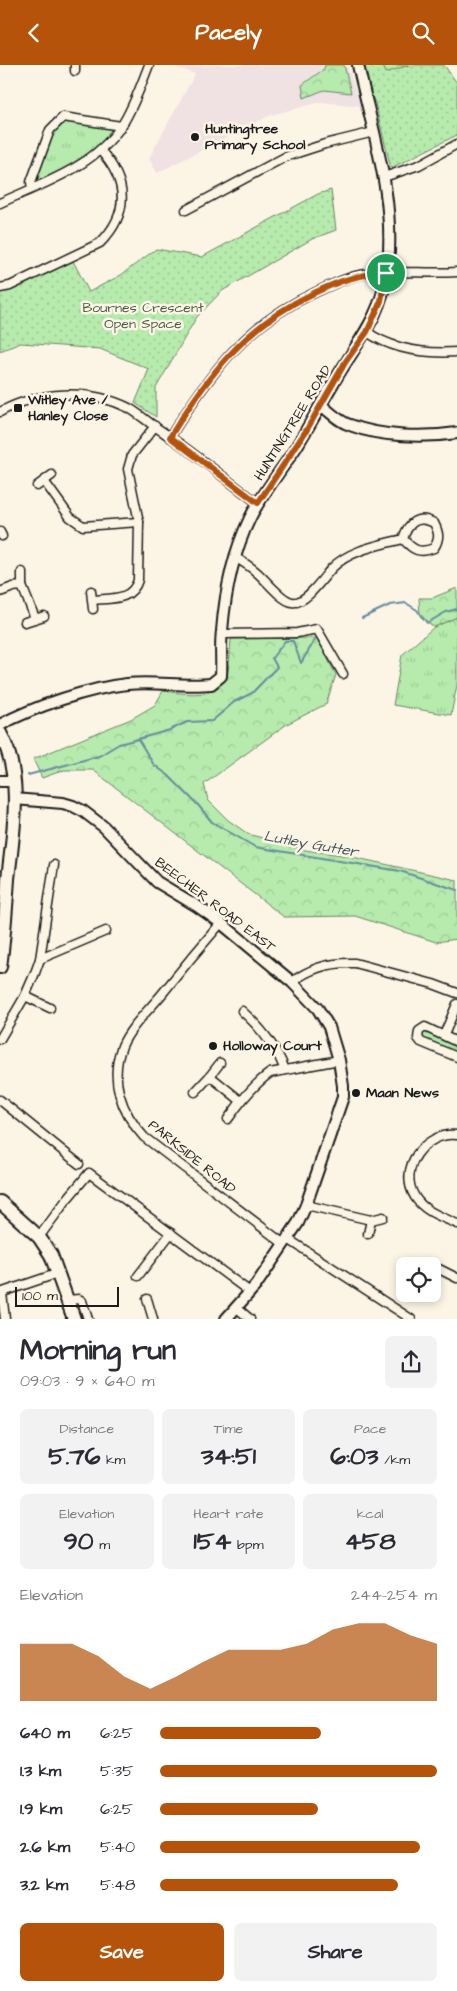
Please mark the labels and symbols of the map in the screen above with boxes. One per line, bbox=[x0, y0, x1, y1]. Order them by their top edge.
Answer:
place label: Huntingtree Primary School bbox=[205, 119, 306, 155]
marker: Huntingtree Primary School bbox=[189, 131, 201, 143]
pin bbox=[365, 252, 407, 294]
park label: Bournes Crescent Open Space bbox=[82, 298, 204, 334]
street label: HUNTINGTREE ROAD bbox=[249, 361, 337, 485]
place label: Witley Ave / Hanley Close bbox=[27, 390, 109, 426]
marker: Witley Ave / Hanley Close bbox=[12, 402, 24, 414]
water label: Lutley Gutter bbox=[262, 825, 361, 864]
street label: BEECHER ROAD EAST bbox=[150, 853, 280, 957]
place label: Holloway Court bbox=[223, 1036, 322, 1056]
marker: Holloway Court bbox=[207, 1040, 219, 1052]
place label: Maan News bbox=[366, 1083, 439, 1103]
marker: Maan News bbox=[350, 1087, 362, 1099]
street label: PARKSIDE ROAD bbox=[144, 1115, 240, 1199]
scale bar bbox=[15, 1283, 119, 1307]

